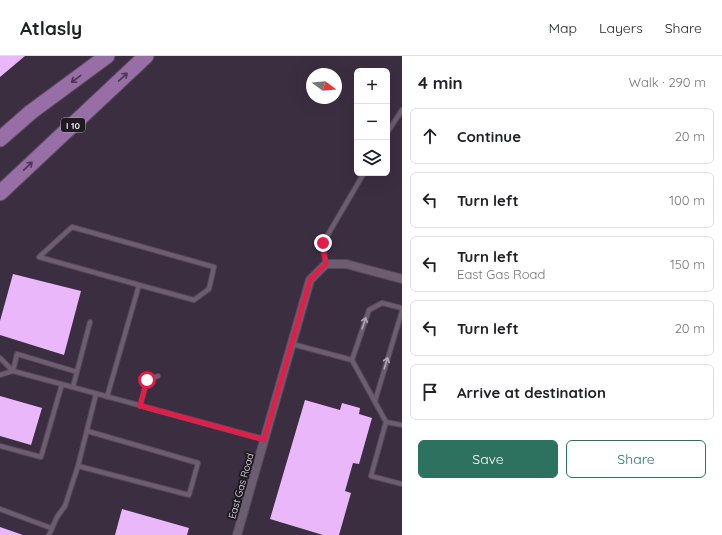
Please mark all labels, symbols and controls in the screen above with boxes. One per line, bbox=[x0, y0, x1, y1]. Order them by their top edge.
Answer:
text: Atlasly bbox=[20, 16, 82, 40]
text: Map bbox=[548, 19, 577, 37]
text: Layers bbox=[599, 19, 643, 37]
text: Share bbox=[665, 19, 702, 37]
north arrow bbox=[306, 68, 342, 104]
map controls bbox=[354, 68, 390, 176]
button: + bbox=[354, 68, 390, 104]
text: 4 min bbox=[418, 72, 463, 93]
one-way arrow bbox=[118, 73, 128, 82]
text: Walk · 290 m bbox=[629, 74, 706, 90]
one-way arrow bbox=[70, 75, 81, 84]
button: − bbox=[354, 104, 390, 140]
road number: I 10 bbox=[61, 118, 85, 132]
icon: ahead bbox=[419, 125, 441, 147]
text: Continue bbox=[457, 127, 521, 146]
text: 20 m bbox=[675, 128, 705, 144]
button: layers bbox=[354, 140, 390, 176]
one-way arrow bbox=[23, 162, 34, 171]
icon: left bbox=[419, 189, 441, 211]
text: Turn left bbox=[457, 191, 519, 210]
text: 100 m bbox=[669, 192, 705, 208]
route end bbox=[314, 234, 332, 252]
text: Turn left bbox=[457, 247, 519, 266]
icon: left bbox=[419, 253, 441, 275]
text: 150 m bbox=[670, 256, 705, 272]
text: East Gas Road bbox=[457, 266, 545, 282]
one-way arrow bbox=[361, 317, 369, 329]
icon: left bbox=[419, 317, 441, 339]
text: Turn left bbox=[457, 319, 519, 338]
text: 20 m bbox=[675, 320, 705, 336]
one-way arrow bbox=[383, 357, 390, 370]
route start bbox=[138, 371, 156, 389]
icon: arrive bbox=[419, 381, 441, 403]
text: Arrive at destination bbox=[457, 383, 606, 402]
button: Save bbox=[418, 440, 558, 478]
button: Share bbox=[566, 440, 706, 478]
street label: East Gas Road bbox=[225, 452, 257, 520]

